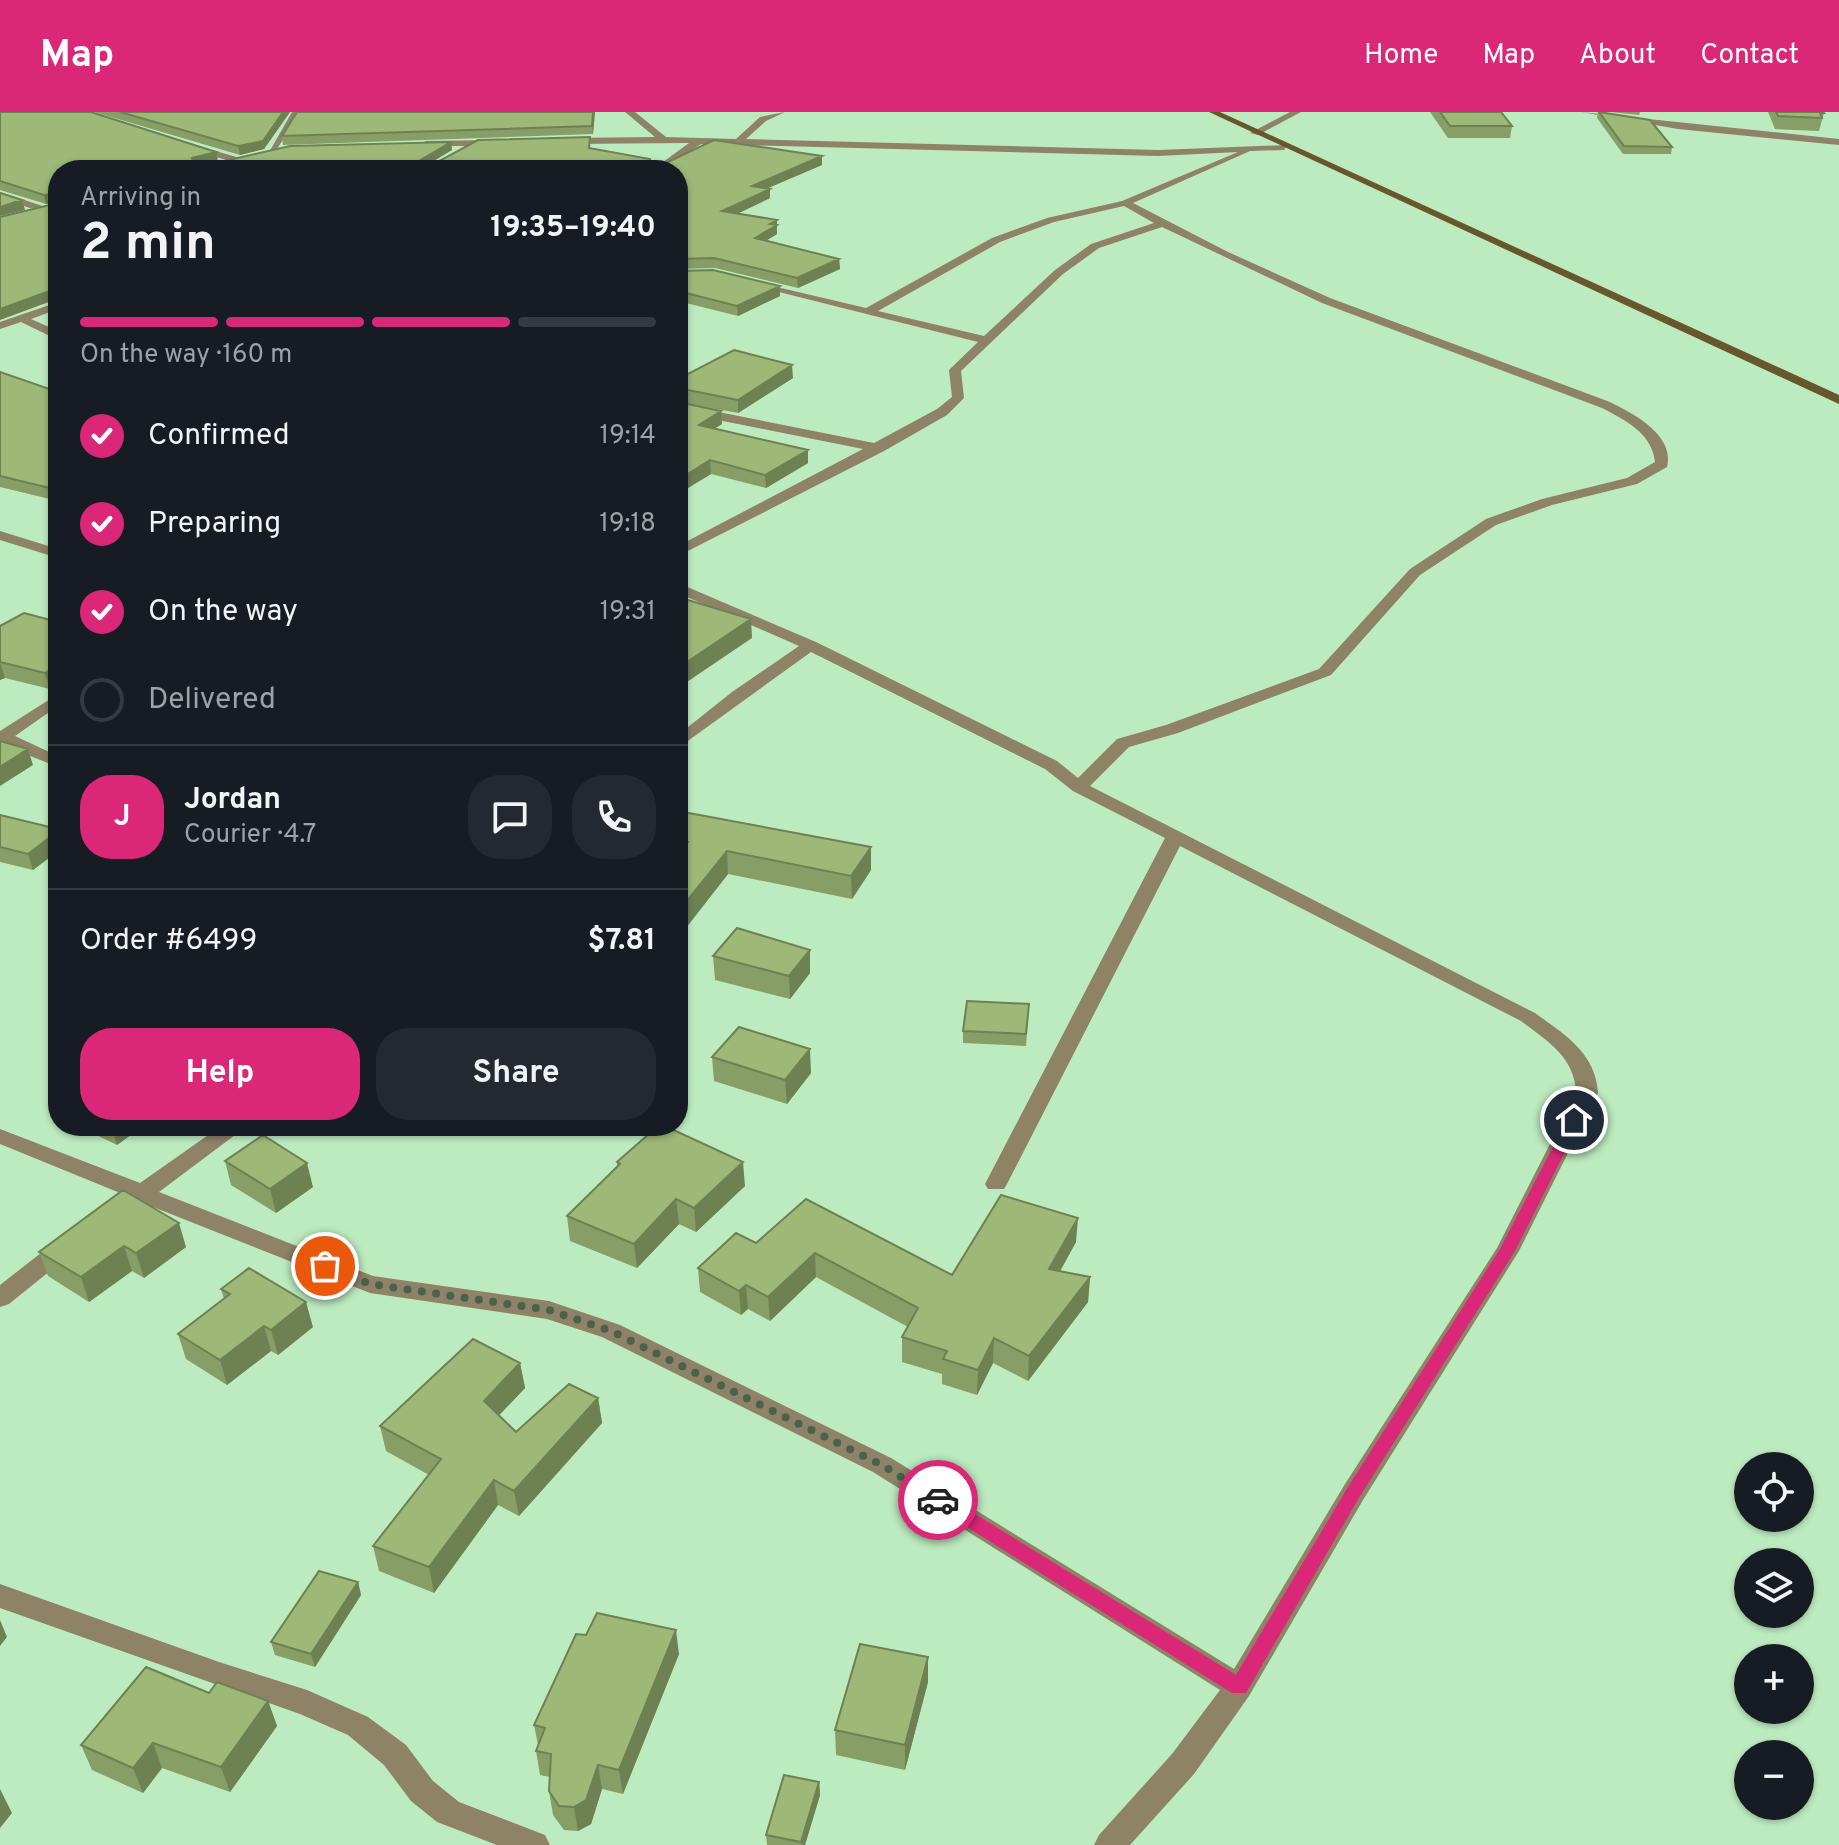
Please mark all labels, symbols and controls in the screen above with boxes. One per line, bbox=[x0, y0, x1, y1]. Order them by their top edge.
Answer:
text: Map bbox=[40, 32, 114, 81]
text: Home bbox=[1364, 38, 1438, 74]
text: Map bbox=[1482, 38, 1535, 74]
text: About bbox=[1579, 38, 1656, 74]
text: Contact bbox=[1700, 38, 1799, 74]
text: Arriving in bbox=[80, 182, 201, 215]
text: 19:35–19:40 bbox=[490, 210, 656, 247]
text: 2 min bbox=[80, 212, 216, 278]
text: On the way · 160 m bbox=[80, 339, 292, 372]
icon: check bbox=[80, 414, 124, 458]
text: Confirmed bbox=[148, 418, 290, 455]
text: 19:14 bbox=[600, 420, 656, 453]
icon: check bbox=[80, 502, 124, 546]
text: Preparing bbox=[148, 506, 281, 543]
text: 19:18 bbox=[599, 508, 656, 541]
icon: check bbox=[80, 590, 124, 634]
text: On the way bbox=[148, 594, 298, 631]
text: 19:31 bbox=[600, 596, 656, 629]
text: Delivered bbox=[148, 682, 276, 719]
button: chat bbox=[468, 775, 552, 859]
button: phone bbox=[572, 775, 656, 859]
text: Jordan bbox=[184, 782, 281, 819]
text: J bbox=[114, 799, 130, 836]
text: Courier · 4.7 bbox=[184, 819, 316, 852]
text: Order #6499 bbox=[80, 923, 257, 960]
text: $7.81 bbox=[588, 923, 656, 960]
button: Help bbox=[80, 1028, 360, 1120]
button: Share bbox=[376, 1028, 656, 1120]
pin bbox=[1540, 1086, 1608, 1154]
icon: home bbox=[1552, 1098, 1596, 1142]
pin bbox=[291, 1232, 359, 1300]
icon: bag bbox=[303, 1244, 347, 1288]
map controls bbox=[1734, 1452, 1814, 1820]
button: locate bbox=[1734, 1452, 1814, 1532]
courier bbox=[898, 1460, 978, 1540]
icon: car bbox=[916, 1478, 960, 1522]
button: layers bbox=[1734, 1548, 1814, 1628]
button: + bbox=[1734, 1644, 1814, 1724]
button: − bbox=[1734, 1740, 1814, 1820]

